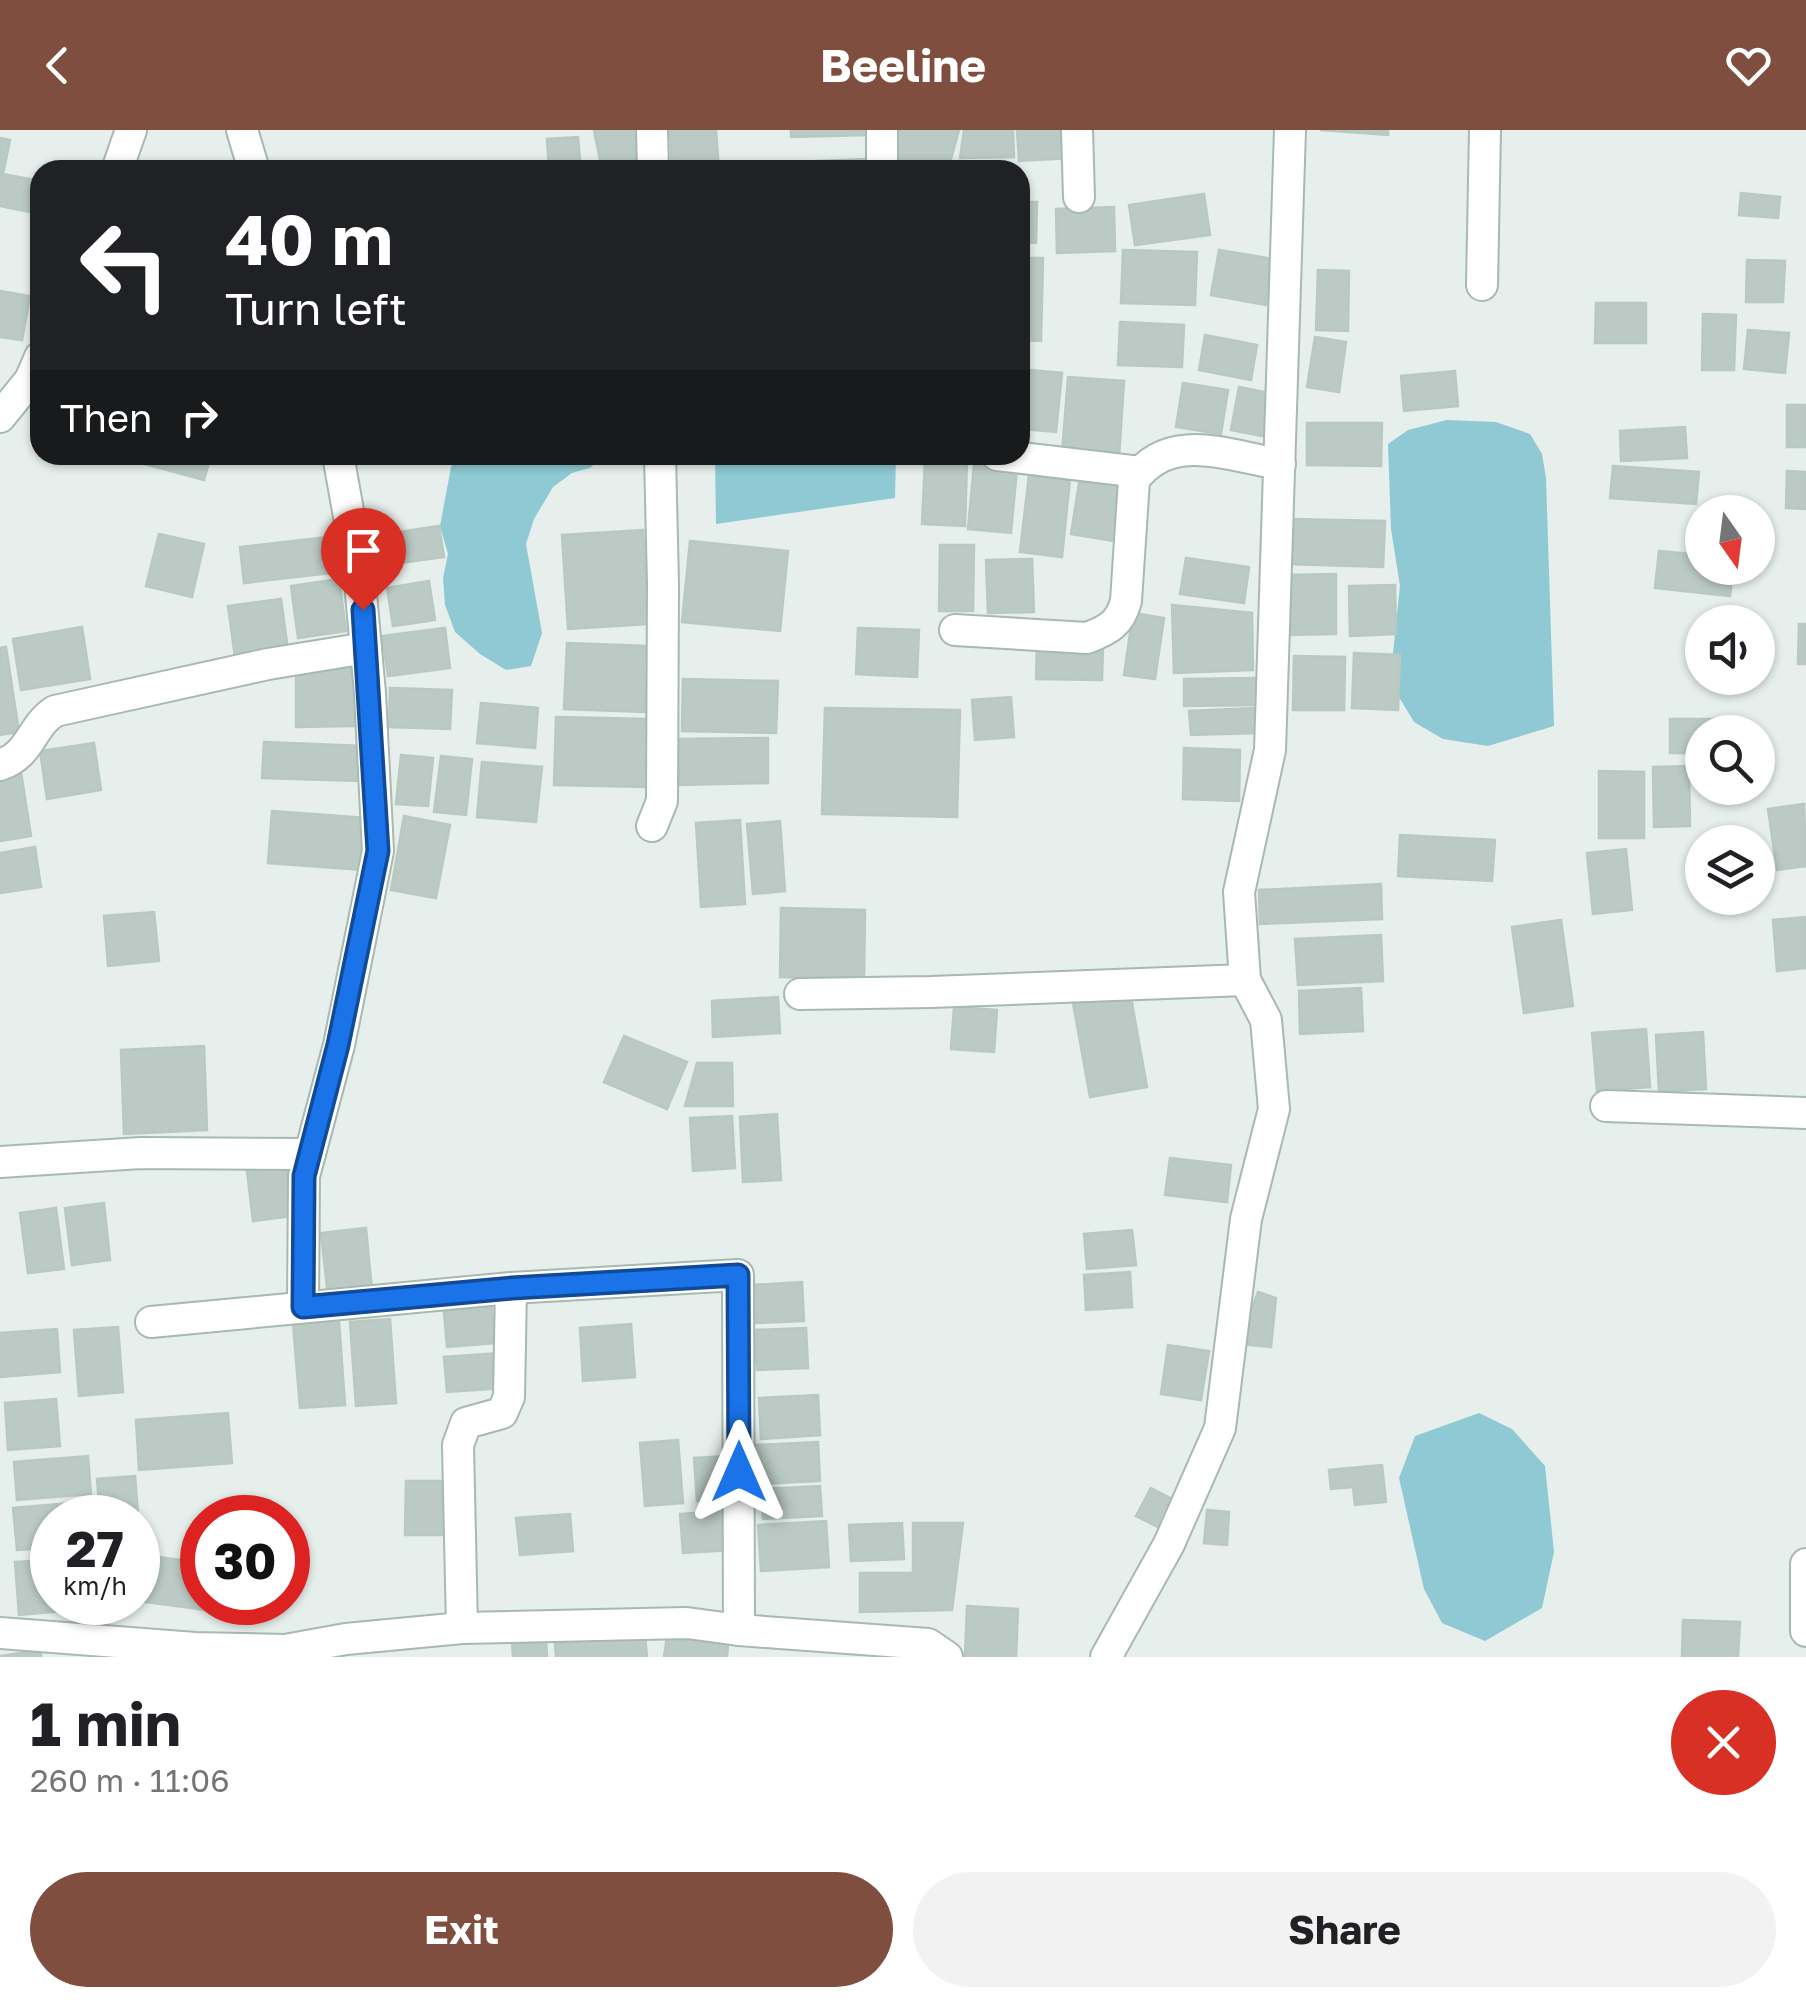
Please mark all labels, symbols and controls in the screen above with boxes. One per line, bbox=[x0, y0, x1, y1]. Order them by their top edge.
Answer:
icon: back bbox=[30, 38, 85, 93]
text: Beeline bbox=[820, 38, 986, 92]
icon: heart bbox=[1721, 38, 1776, 93]
text: 40 m bbox=[225, 196, 393, 280]
icon: left bbox=[60, 200, 190, 330]
text: Turn left bbox=[225, 281, 407, 335]
icon: right bbox=[172, 390, 227, 445]
text: Then bbox=[60, 395, 152, 440]
north arrow bbox=[1685, 495, 1775, 585]
map controls bbox=[1685, 495, 1775, 915]
pin bbox=[321, 508, 406, 611]
icon: arrive bbox=[336, 523, 391, 578]
button: sound bbox=[1685, 605, 1775, 695]
button: search bbox=[1685, 715, 1775, 805]
button: layers bbox=[1685, 825, 1775, 915]
position arrow bbox=[687, 1420, 791, 1524]
speed limit sign: 30 bbox=[180, 1495, 310, 1625]
text: 27 bbox=[66, 1518, 124, 1578]
text: km/h bbox=[63, 1570, 127, 1601]
text: 1 min bbox=[30, 1687, 181, 1759]
button: close bbox=[1671, 1690, 1776, 1795]
text: 260 m · 11:06 bbox=[30, 1761, 230, 1799]
button: Exit bbox=[30, 1872, 893, 1987]
button: Share bbox=[913, 1872, 1776, 1987]

